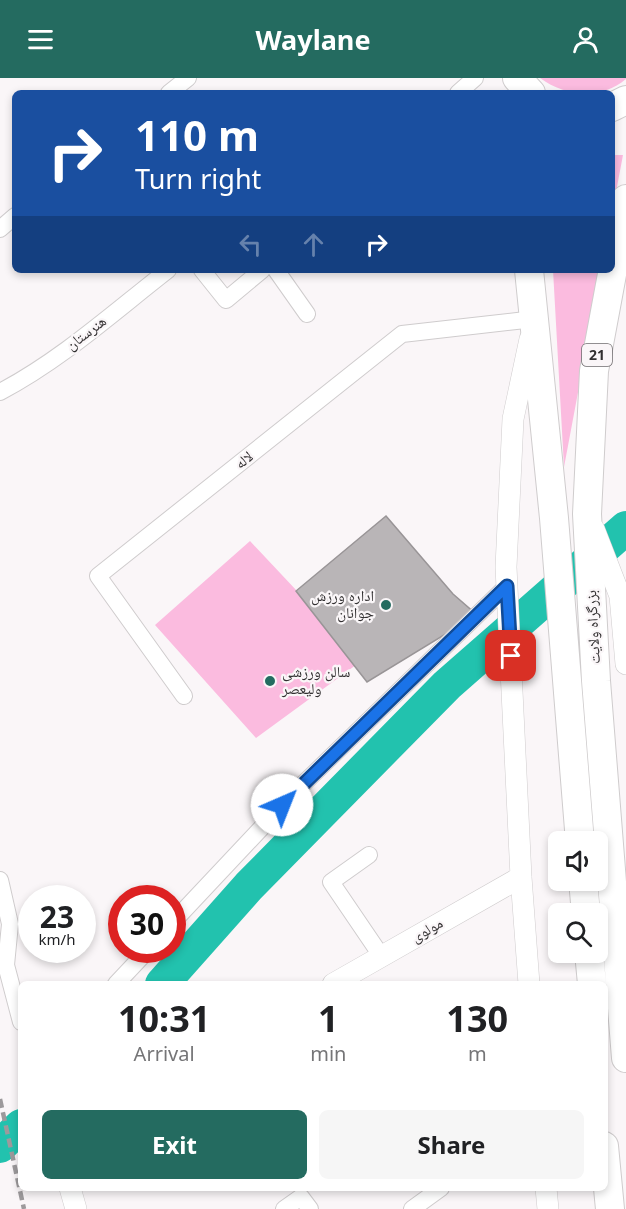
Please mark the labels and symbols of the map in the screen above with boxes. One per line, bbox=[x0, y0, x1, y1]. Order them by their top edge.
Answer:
street label: هنرستان bbox=[61, 310, 110, 355]
road number: 21 bbox=[582, 344, 612, 366]
street label: لاله bbox=[230, 446, 257, 473]
place label: اداره ورزش جوانان bbox=[311, 585, 374, 623]
street label: بزرگراه ولایت bbox=[580, 590, 604, 665]
marker: اداره ورزش جوانان bbox=[379, 598, 393, 612]
pin bbox=[485, 630, 536, 681]
place label: سالن ورزشی ولیعصر bbox=[281, 661, 350, 698]
marker: سالن ورزشی ولیعصر bbox=[263, 674, 277, 688]
position arrow bbox=[250, 773, 314, 837]
speed limit sign: 30 bbox=[108, 885, 186, 963]
street label: مولوی bbox=[407, 912, 447, 947]

